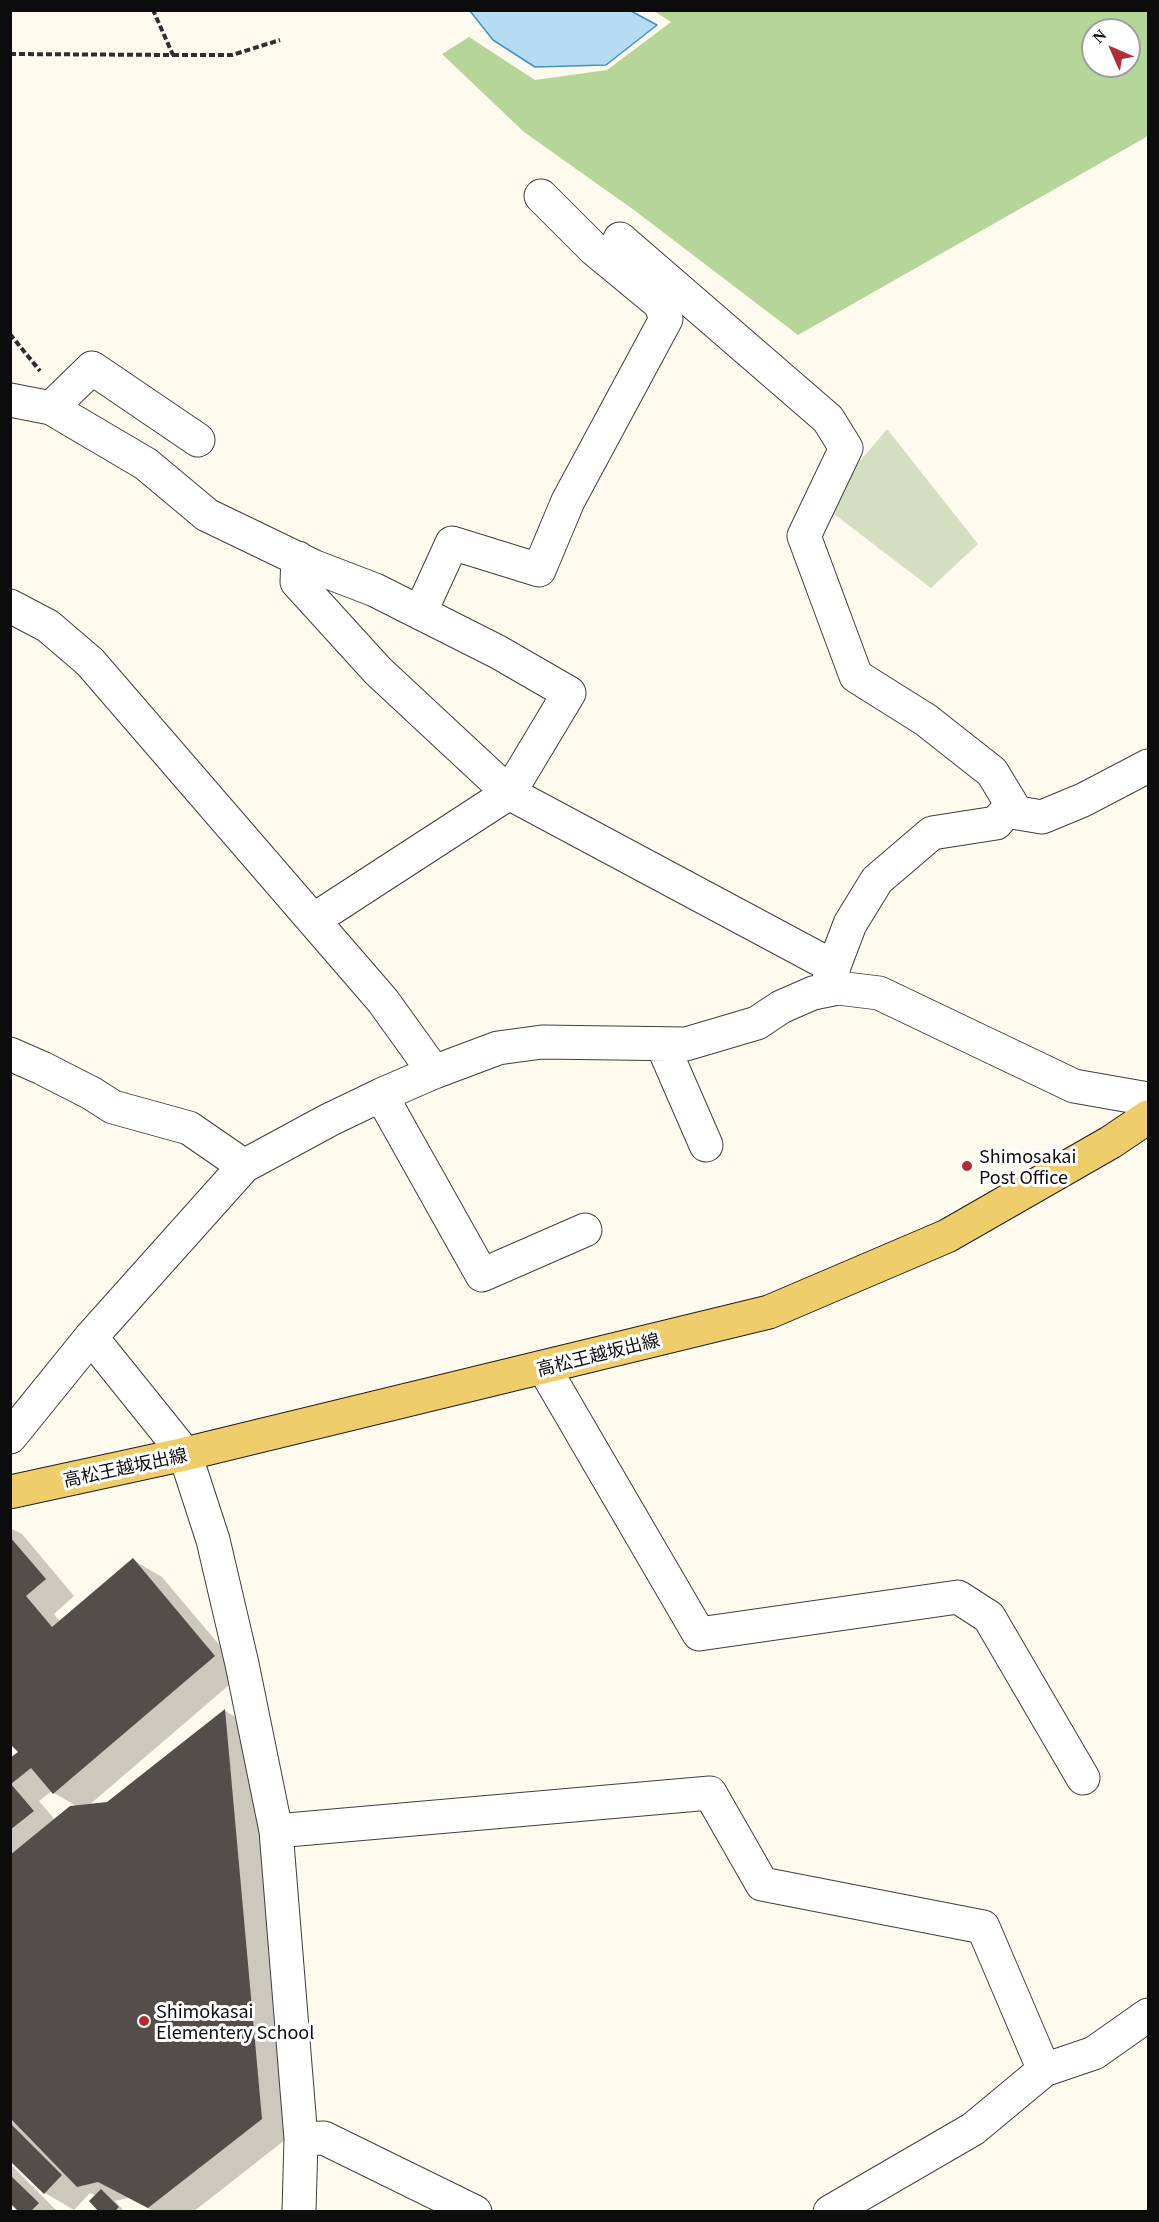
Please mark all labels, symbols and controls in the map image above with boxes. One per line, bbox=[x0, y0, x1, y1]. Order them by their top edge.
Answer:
north arrow bbox=[1081, 18, 1141, 78]
text: N bbox=[1089, 26, 1109, 46]
place label: Shimosakai Post Office bbox=[979, 1145, 1076, 1188]
marker: Shimosakai Post Office bbox=[960, 1159, 974, 1173]
street label: 高松王越坂出線 bbox=[534, 1328, 662, 1380]
street label: 高松王越坂出線 bbox=[61, 1443, 189, 1491]
place label: Shimokasai Elementery School bbox=[156, 2000, 314, 2042]
marker: Shimokasai Elementery School bbox=[137, 2014, 151, 2028]

